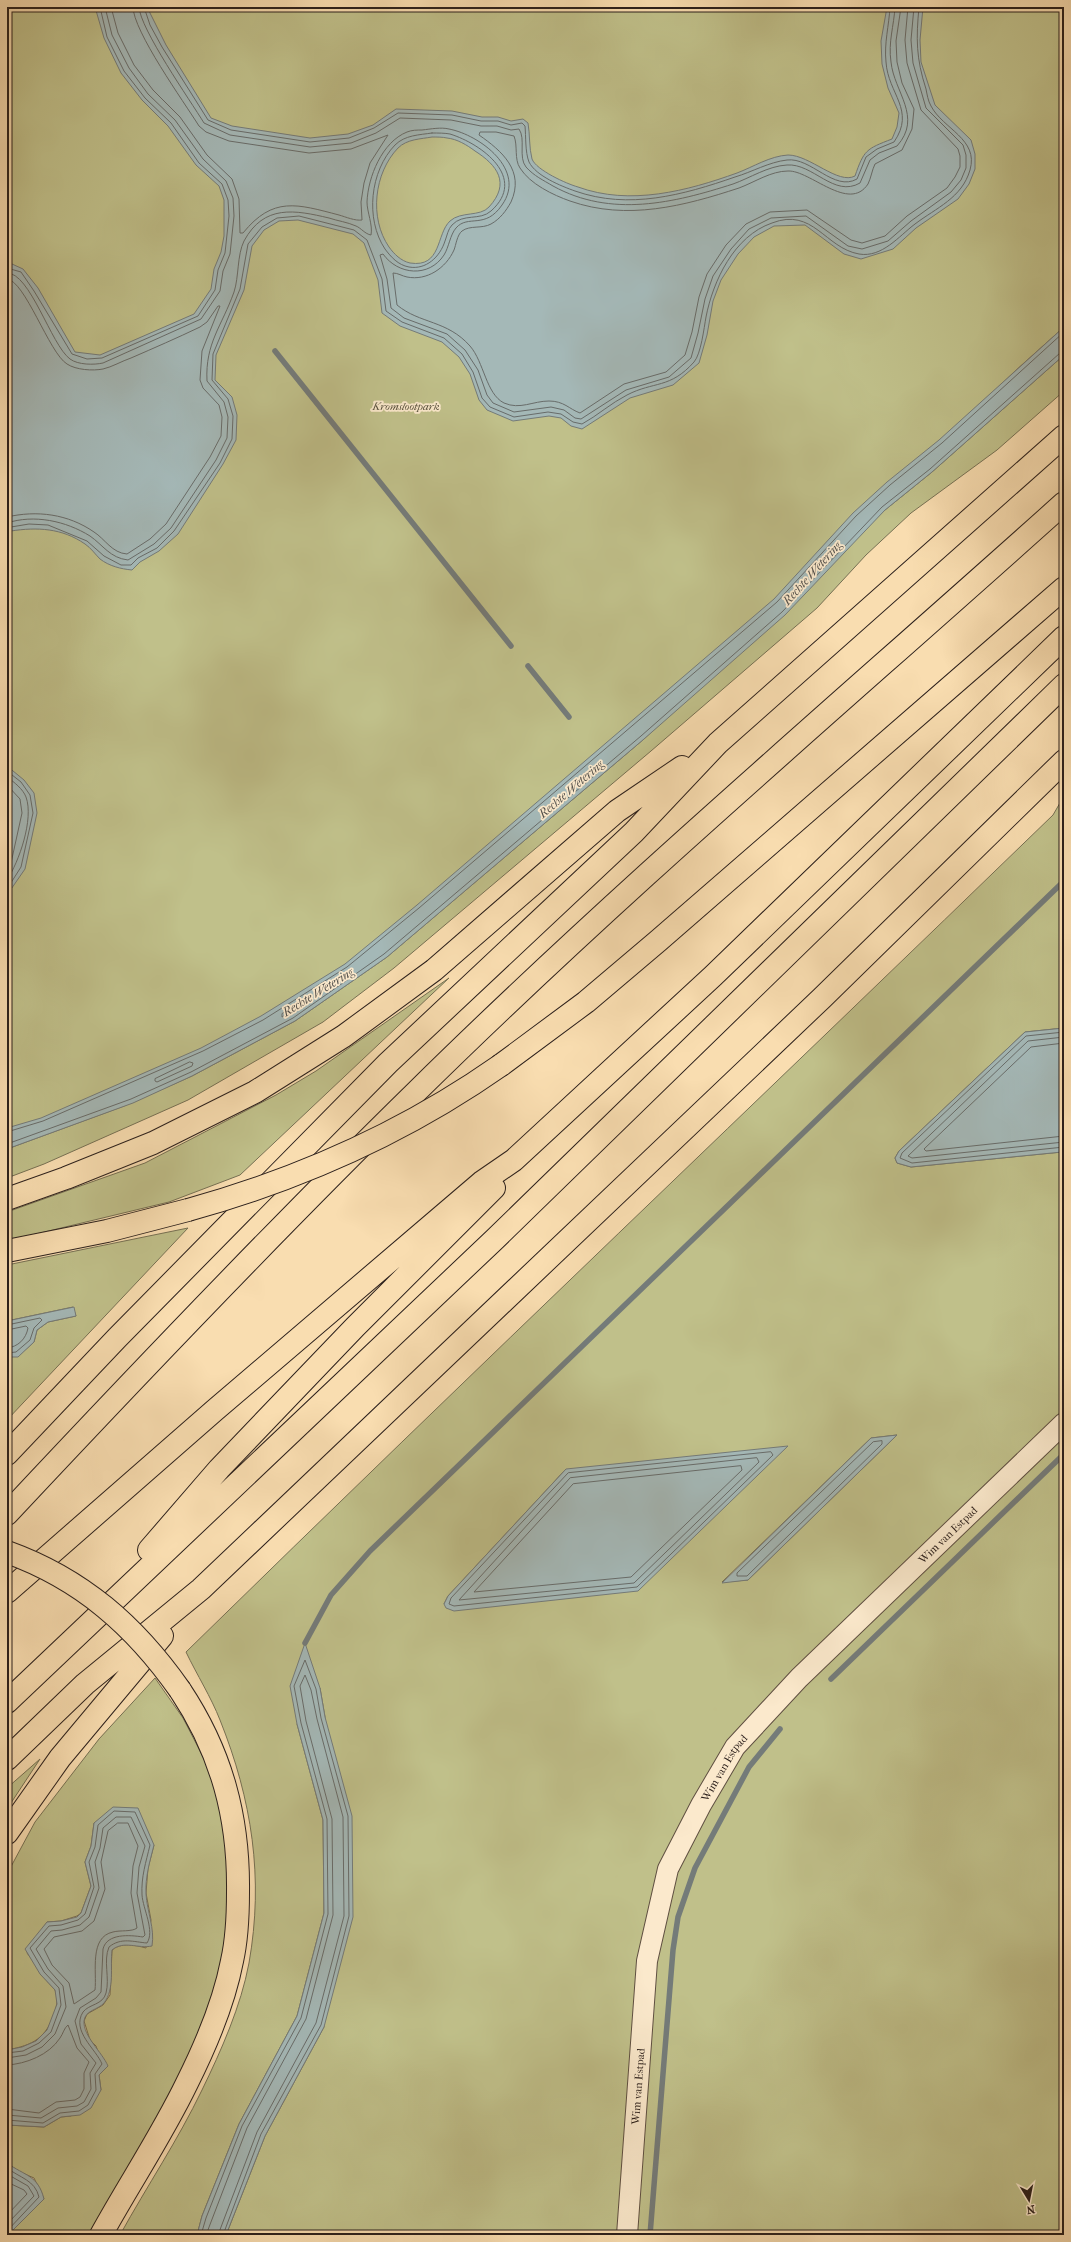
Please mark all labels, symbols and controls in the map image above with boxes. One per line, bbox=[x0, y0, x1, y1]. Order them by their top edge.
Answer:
park label: Kromslootpark bbox=[371, 400, 440, 413]
water label: Rechte Wetering bbox=[779, 538, 845, 609]
water label: Rechte Wetering bbox=[535, 757, 606, 821]
water label: Rechte Wetering bbox=[279, 964, 356, 1020]
street label: Wim van Estpad bbox=[915, 1503, 981, 1567]
street label: Wim van Estpad bbox=[698, 1731, 751, 1804]
street label: Wim van Estpad bbox=[629, 2047, 647, 2126]
north arrow bbox=[1009, 2180, 1049, 2220]
text: N bbox=[1025, 2202, 1036, 2217]

